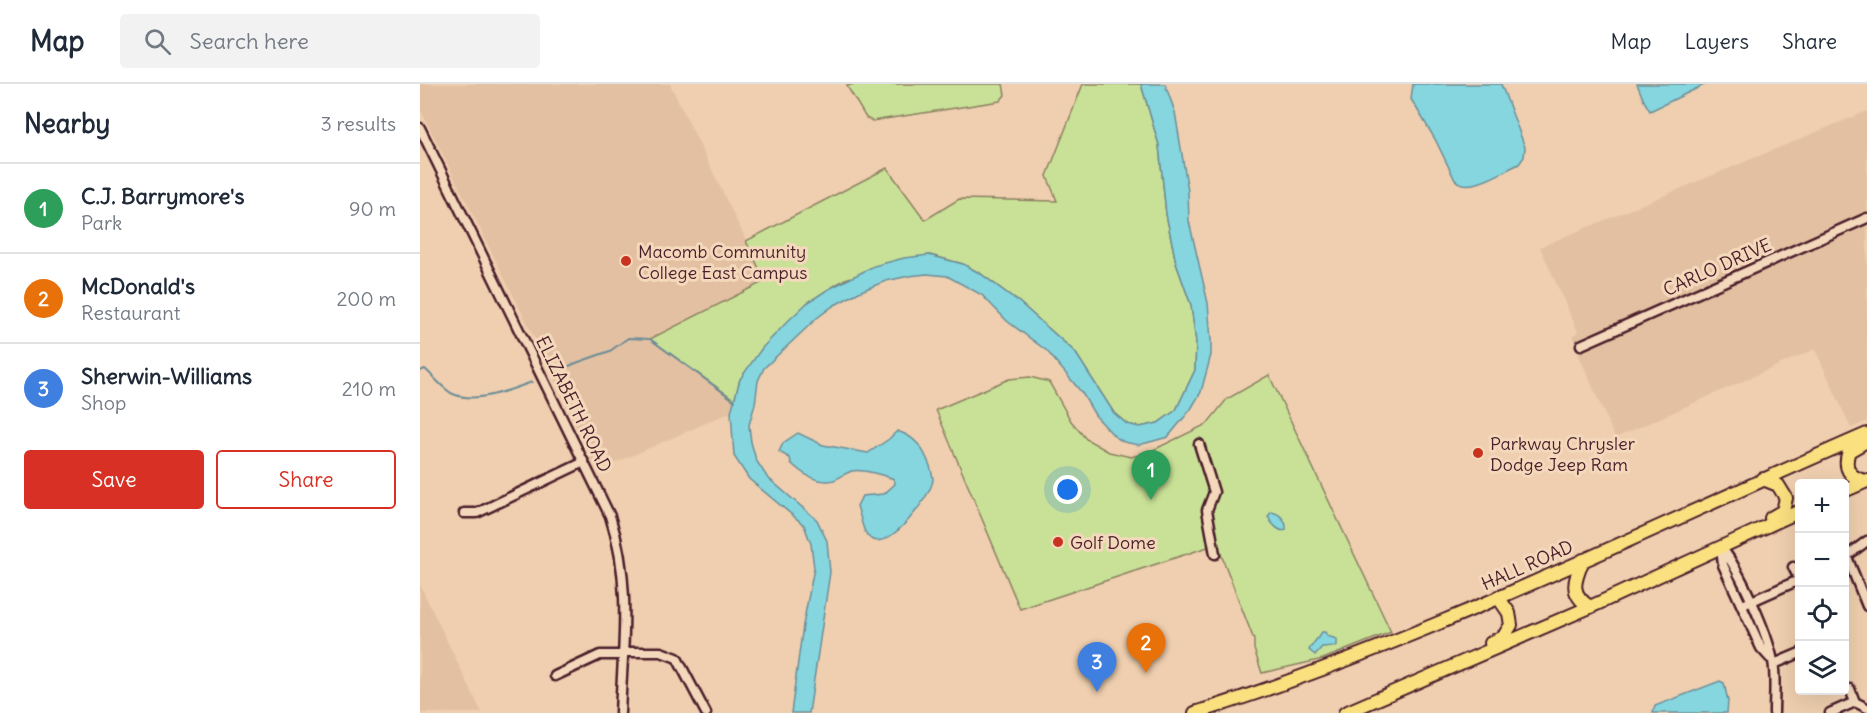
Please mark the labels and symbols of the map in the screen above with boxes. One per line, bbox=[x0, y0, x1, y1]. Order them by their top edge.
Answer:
street label: CARLO DRIVE bbox=[1659, 233, 1775, 301]
place label: Macomb Community College East Campus bbox=[638, 240, 807, 284]
marker: Macomb Community College East Campus bbox=[619, 254, 633, 268]
street label: ELIZABETH ROAD bbox=[531, 332, 617, 476]
place label: Parkway Chrysler Dodge Jeep Ram bbox=[1490, 432, 1636, 476]
marker: Parkway Chrysler Dodge Jeep Ram bbox=[1471, 446, 1485, 460]
pin: 1 bbox=[1132, 450, 1170, 500]
your location bbox=[1053, 475, 1082, 504]
place label: Golf Dome bbox=[1070, 531, 1156, 554]
marker: Golf Dome bbox=[1051, 535, 1065, 549]
street label: HALL ROAD bbox=[1478, 535, 1576, 595]
pin: 2 bbox=[1126, 624, 1166, 673]
pin: 3 bbox=[1078, 642, 1116, 692]

